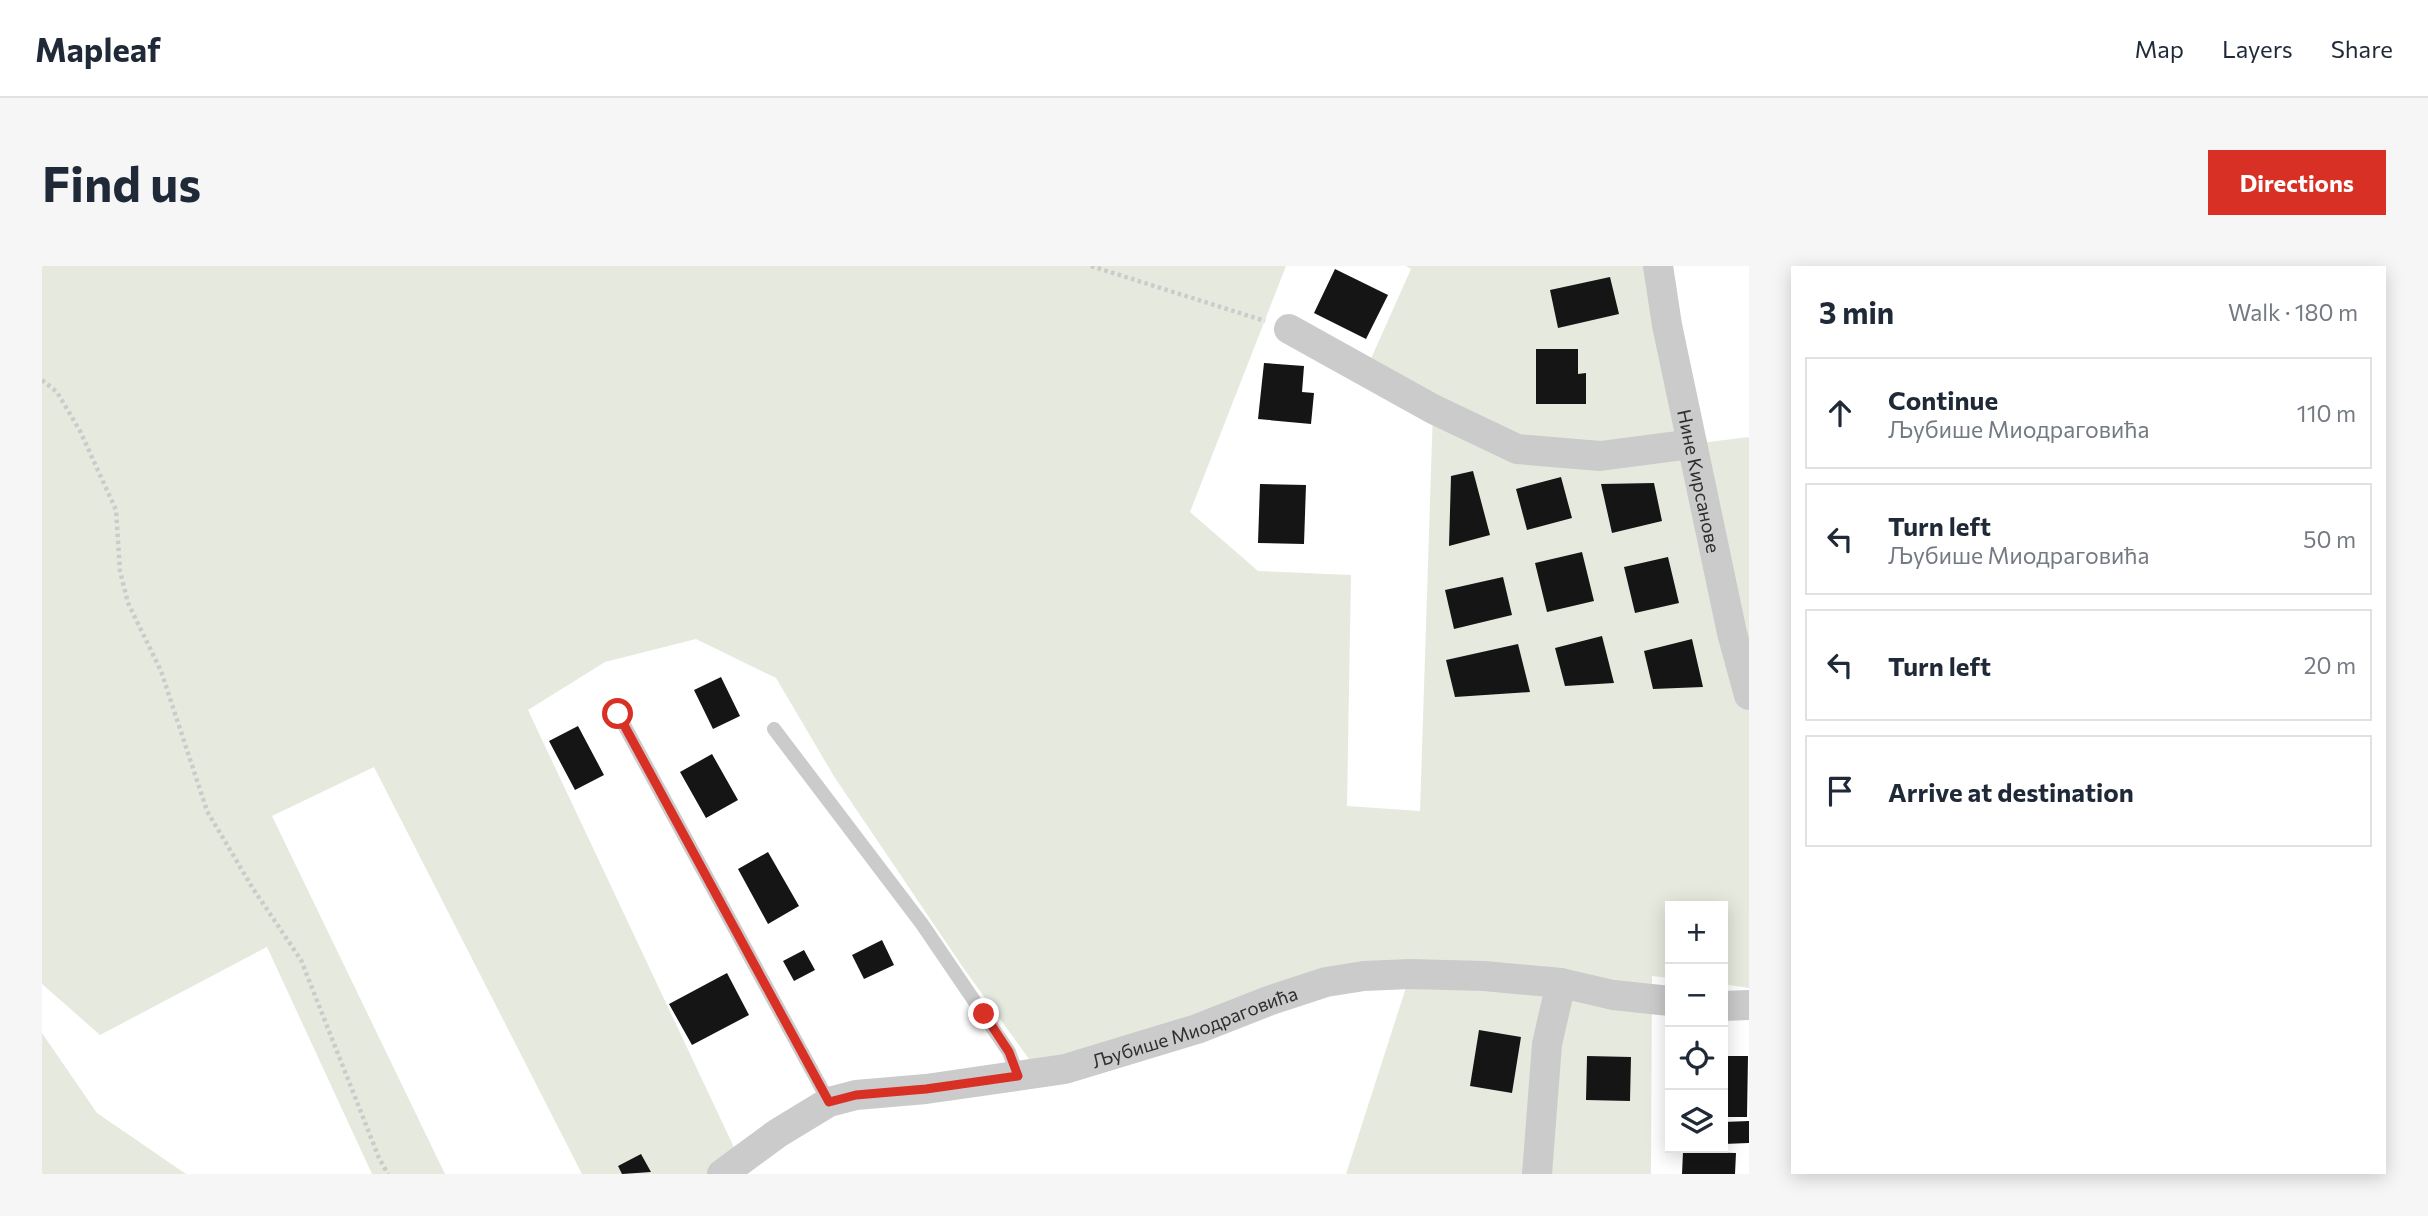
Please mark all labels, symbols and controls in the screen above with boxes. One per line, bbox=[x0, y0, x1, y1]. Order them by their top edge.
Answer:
text: Mapleaf bbox=[35, 28, 161, 69]
text: Map bbox=[2135, 34, 2184, 63]
text: Layers bbox=[2222, 34, 2293, 63]
text: Share bbox=[2331, 34, 2393, 63]
button: Directions bbox=[2208, 150, 2386, 215]
text: Find us bbox=[42, 152, 201, 212]
text: 3 min bbox=[1819, 293, 1894, 330]
text: Walk · 180 m bbox=[2228, 298, 2358, 326]
text: Continue bbox=[1888, 384, 1998, 415]
icon: ahead bbox=[1821, 394, 1859, 432]
text: 110 m bbox=[2297, 399, 2356, 427]
street label: Нине Кирсанове bbox=[1674, 407, 1726, 555]
text: Љубише Миодраговића bbox=[1888, 415, 2149, 443]
text: Turn left bbox=[1888, 510, 1991, 541]
icon: left bbox=[1821, 520, 1859, 558]
text: 50 m bbox=[2303, 525, 2356, 553]
text: Љубише Миодраговића bbox=[1888, 541, 2149, 569]
icon: left bbox=[1821, 646, 1859, 684]
text: Turn left bbox=[1888, 650, 1991, 681]
text: 20 m bbox=[2304, 651, 2356, 679]
route start bbox=[602, 698, 633, 729]
icon: arrive bbox=[1821, 772, 1859, 810]
text: Arrive at destination bbox=[1888, 776, 2134, 807]
map controls bbox=[1665, 901, 1728, 1153]
button: + bbox=[1665, 901, 1728, 964]
button: − bbox=[1665, 964, 1728, 1027]
street label: Љубише Миодраговића bbox=[1089, 981, 1300, 1072]
route end bbox=[968, 998, 999, 1029]
button: locate bbox=[1665, 1027, 1728, 1090]
button: layers bbox=[1665, 1090, 1728, 1153]

